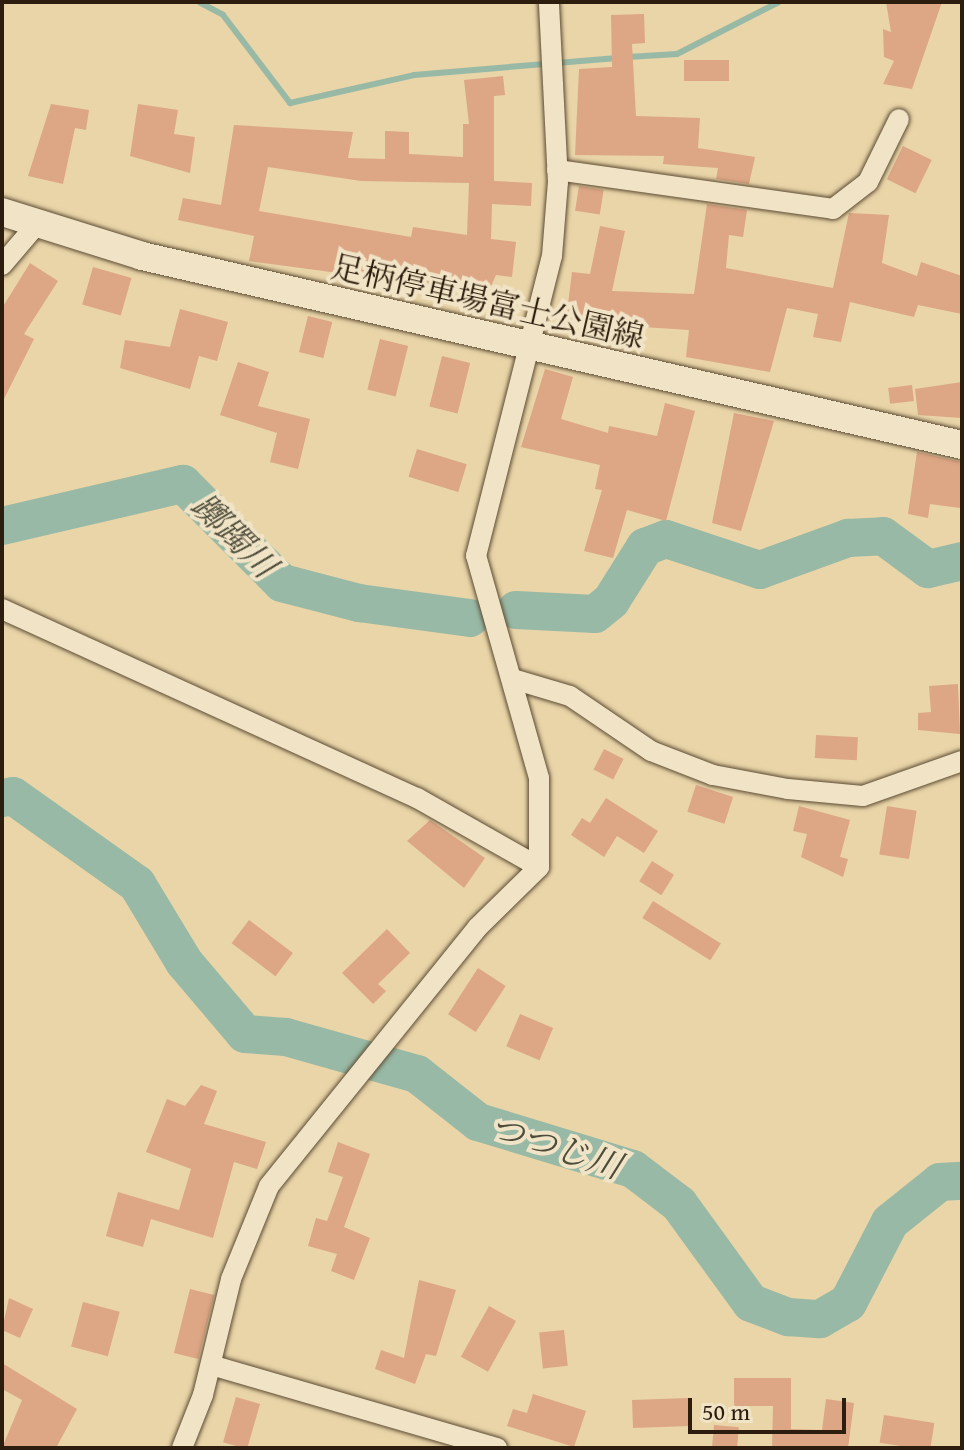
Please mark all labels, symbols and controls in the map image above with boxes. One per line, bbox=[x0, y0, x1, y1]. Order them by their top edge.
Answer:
street label: 足柄停車場富士公園線 bbox=[328, 247, 648, 357]
water label: 躑躅川 bbox=[185, 485, 285, 585]
water label: つつじ川 bbox=[485, 1106, 627, 1186]
scale bar bbox=[692, 1382, 850, 1432]
text: 50 m bbox=[702, 1394, 750, 1429]

